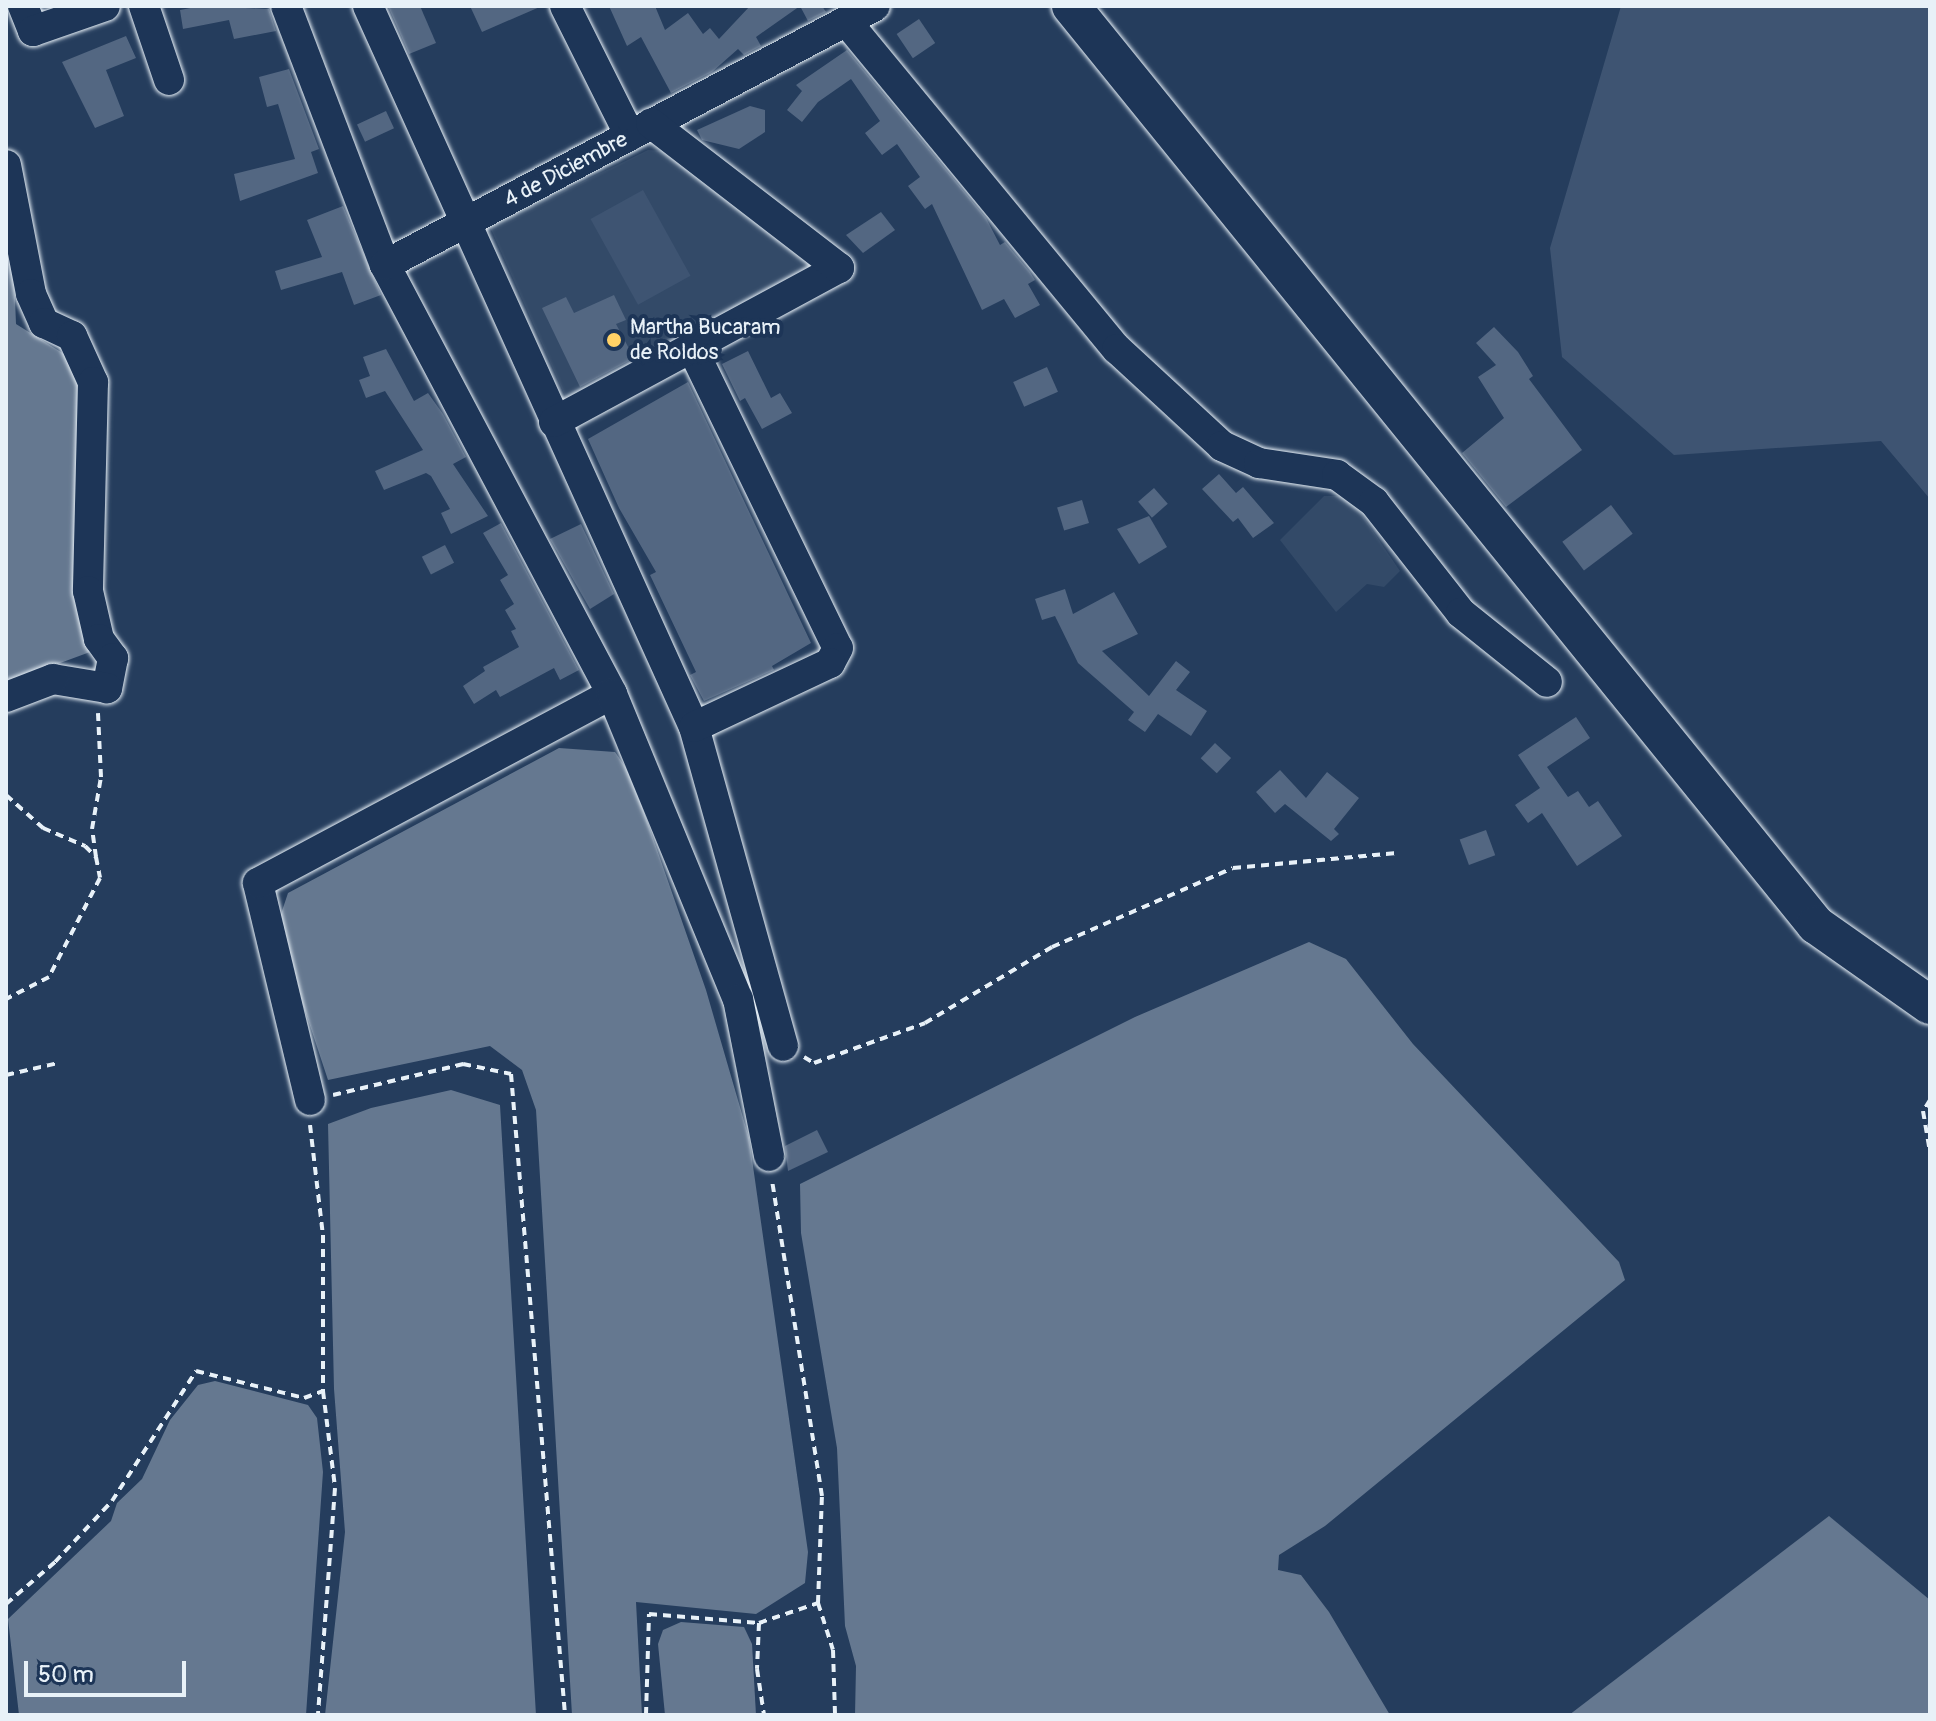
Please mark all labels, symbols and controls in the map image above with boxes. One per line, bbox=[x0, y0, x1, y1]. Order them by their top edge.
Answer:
street label: 4 de Diciembre bbox=[500, 126, 632, 214]
place label: Martha Bucaram de Roldos bbox=[630, 314, 781, 366]
marker: Martha Bucaram de Roldos bbox=[605, 331, 623, 349]
scale bar bbox=[28, 1645, 190, 1695]
text: 50 m bbox=[38, 1660, 94, 1689]

